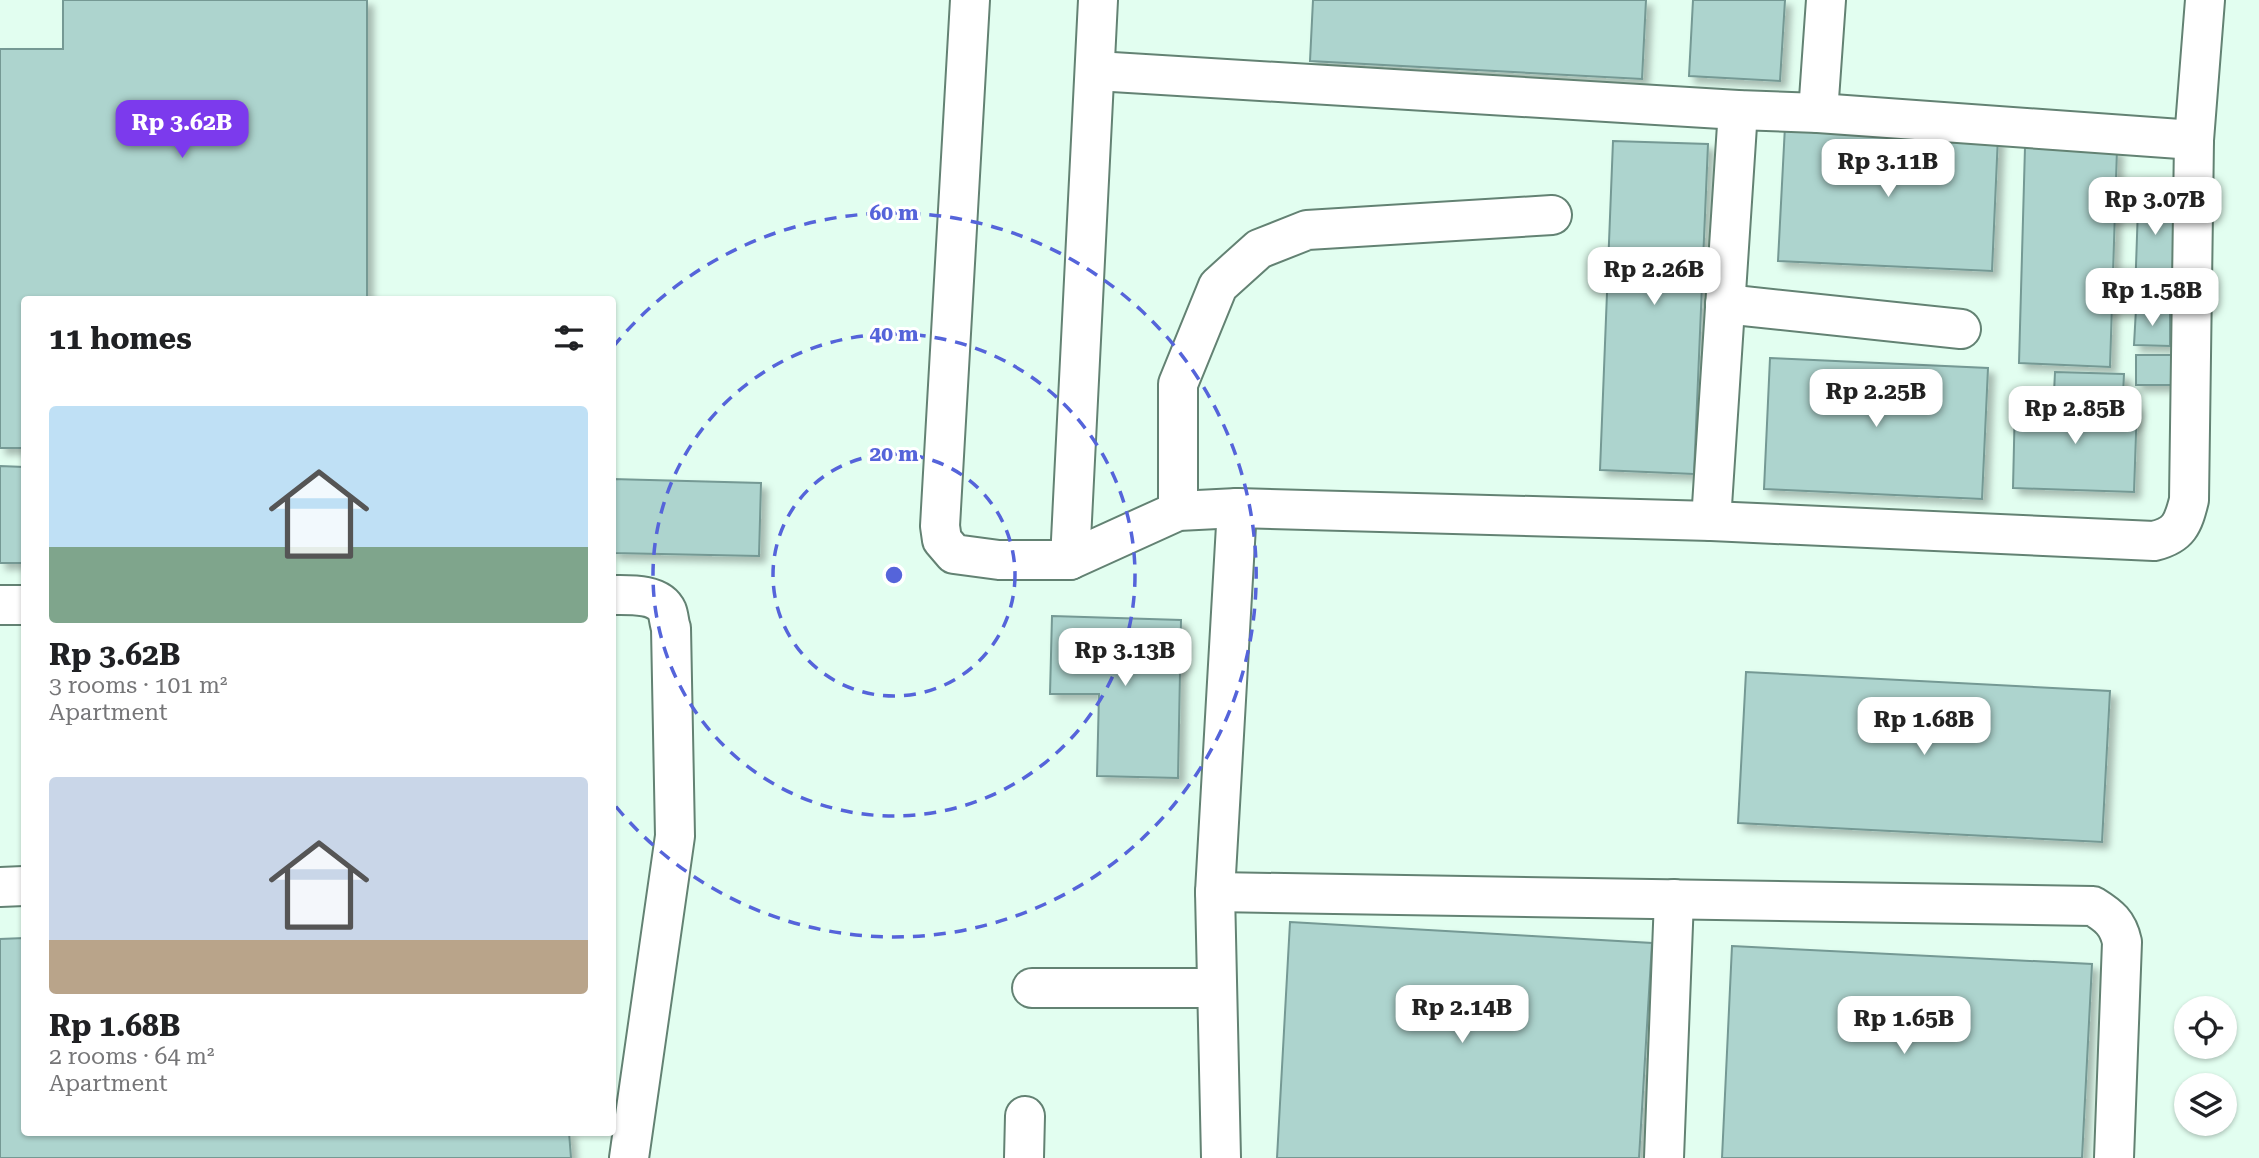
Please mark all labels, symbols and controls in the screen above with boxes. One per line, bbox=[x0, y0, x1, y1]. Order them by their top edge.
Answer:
pin: Rp 3.62B bbox=[110, 100, 254, 160]
text: Rp 3.62B bbox=[132, 109, 232, 136]
pin: Rp 3.11B bbox=[1816, 140, 1960, 199]
text: Rp 3.11B bbox=[1838, 148, 1938, 175]
pin: Rp 3.07B bbox=[2083, 177, 2227, 237]
text: Rp 3.07B bbox=[2105, 186, 2205, 213]
text: 60 m bbox=[869, 201, 919, 225]
pin: Rp 2.26B bbox=[1582, 247, 1726, 307]
text: Rp 2.26B bbox=[1604, 256, 1704, 283]
pin: Rp 1.58B bbox=[2080, 268, 2224, 328]
text: Rp 1.58B bbox=[2102, 277, 2202, 304]
icon: filters bbox=[550, 319, 588, 357]
text: 11 homes bbox=[49, 321, 192, 356]
text: 40 m bbox=[869, 322, 919, 346]
pin: Rp 2.25B bbox=[1804, 370, 1948, 429]
text: Rp 2.25B bbox=[1826, 378, 1926, 405]
pin: Rp 2.85B bbox=[2003, 386, 2147, 446]
text: Rp 2.85B bbox=[2025, 395, 2125, 422]
text: 20 m bbox=[869, 442, 919, 466]
icon: home bbox=[256, 451, 382, 577]
centre of rings bbox=[882, 563, 906, 587]
pin: Rp 3.13B bbox=[1053, 628, 1197, 688]
text: Rp 3.62B bbox=[49, 637, 181, 672]
text: Rp 3.13B bbox=[1075, 637, 1175, 664]
text: 3 rooms · 101 m² bbox=[49, 672, 227, 699]
pin: Rp 1.68B bbox=[1852, 698, 1996, 757]
text: Apartment bbox=[49, 699, 168, 726]
text: Rp 1.68B bbox=[1874, 706, 1974, 733]
icon: home bbox=[256, 822, 382, 948]
pin: Rp 2.14B bbox=[1390, 986, 1534, 1045]
text: Rp 2.14B bbox=[1412, 994, 1512, 1021]
pin: Rp 1.65B bbox=[1832, 996, 1976, 1056]
map controls bbox=[2174, 996, 2237, 1136]
button: locate bbox=[2174, 996, 2237, 1059]
text: Rp 1.65B bbox=[1854, 1005, 1954, 1032]
text: Rp 1.68B bbox=[49, 1008, 181, 1043]
text: 2 rooms · 64 m² bbox=[49, 1043, 215, 1070]
text: Apartment bbox=[49, 1070, 168, 1097]
button: layers bbox=[2174, 1073, 2237, 1136]

